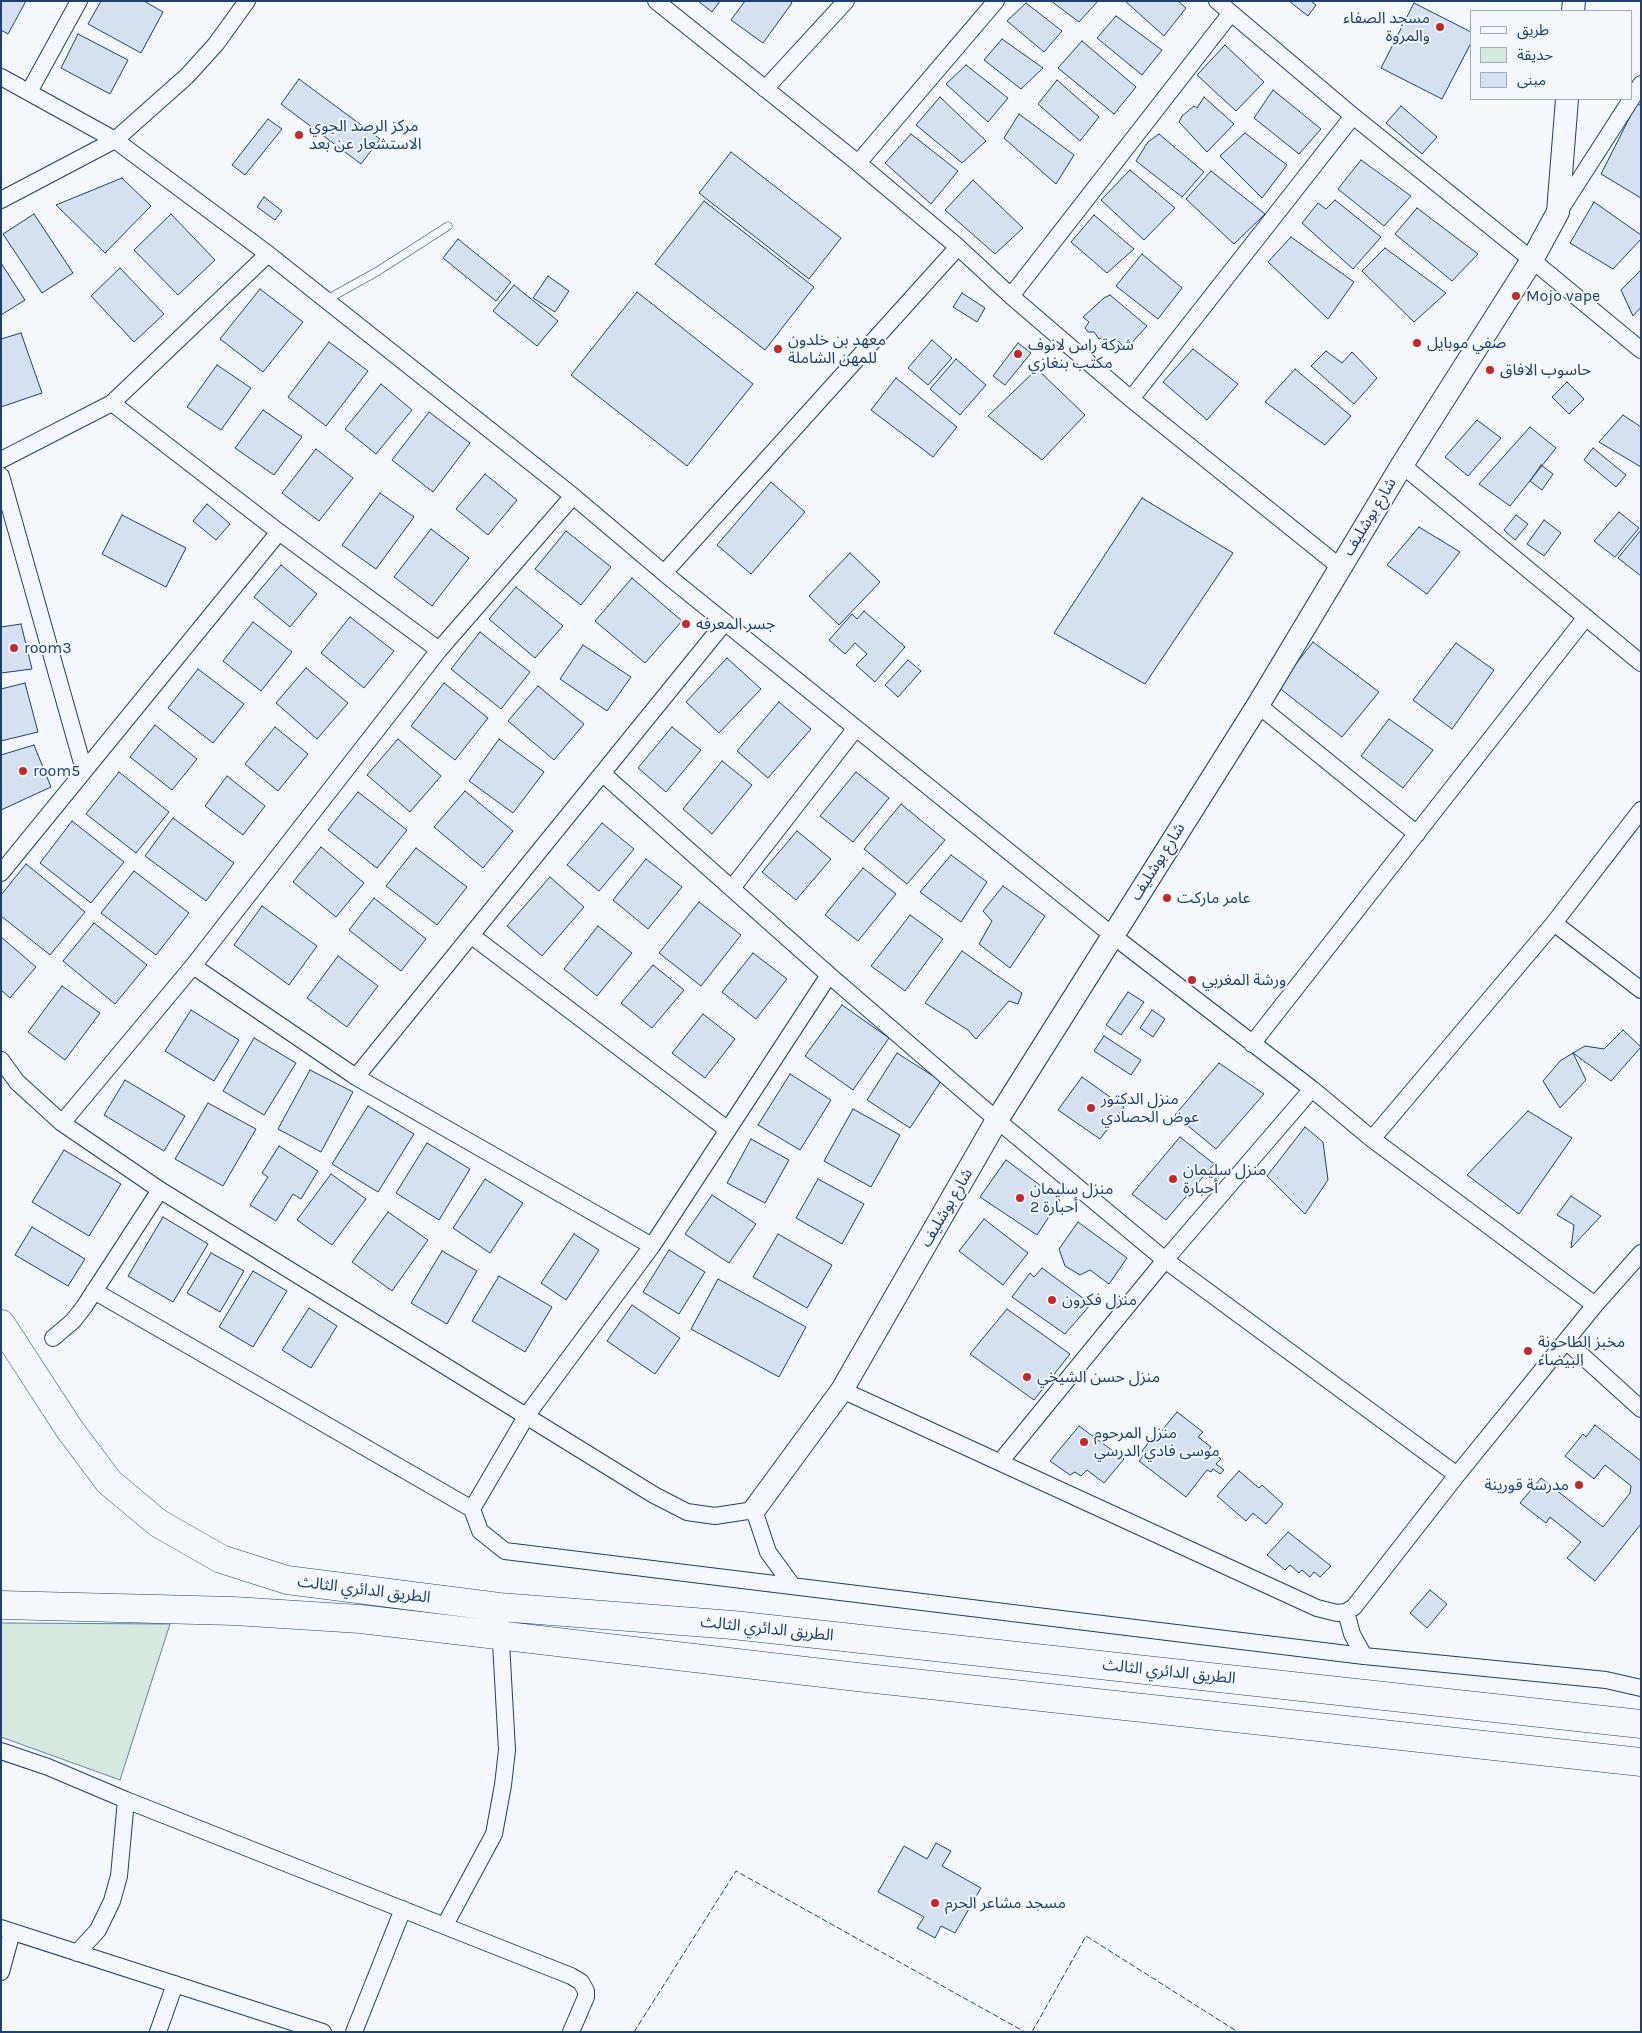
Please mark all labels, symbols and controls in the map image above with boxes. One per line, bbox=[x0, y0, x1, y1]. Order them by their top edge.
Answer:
place label: مسجد الصفاء والمروة bbox=[1343, 8, 1430, 46]
legend bbox=[1470, 10, 1632, 100]
marker: مسجد الصفاء والمروة bbox=[1434, 21, 1446, 33]
text: طريق bbox=[1517, 21, 1549, 39]
text: حديقة bbox=[1517, 46, 1553, 64]
text: مبنى bbox=[1517, 71, 1546, 89]
place label: مركز الرصد الجوي الاستشعار عن بعد bbox=[309, 116, 422, 154]
marker: مركز الرصد الجوي الاستشعار عن بعد bbox=[293, 129, 305, 141]
place label: Mojo vape bbox=[1526, 286, 1600, 306]
marker: Mojo vape bbox=[1510, 290, 1522, 302]
place label: معهد بن خلدون للمهن الشاملة bbox=[788, 330, 886, 368]
place label: صفي موبايل bbox=[1427, 333, 1506, 353]
place label: شركة راس لانوف مكتب بنغازي bbox=[1028, 335, 1134, 373]
marker: صفي موبايل bbox=[1411, 337, 1423, 349]
marker: معهد بن خلدون للمهن الشاملة bbox=[772, 343, 784, 355]
marker: شركة راس لانوف مكتب بنغازي bbox=[1012, 348, 1024, 360]
place label: حاسوب الافاق bbox=[1500, 360, 1591, 380]
marker: حاسوب الافاق bbox=[1484, 364, 1496, 376]
street label: شارع بوشليف bbox=[1339, 474, 1401, 560]
place label: جسر المعرفه bbox=[696, 614, 775, 634]
marker: جسر المعرفه bbox=[680, 618, 692, 630]
place label: room3 bbox=[24, 638, 72, 658]
marker: room3 bbox=[8, 642, 20, 654]
place label: room5 bbox=[33, 761, 80, 781]
marker: room5 bbox=[17, 765, 29, 777]
street label: شارع بوشليف bbox=[1127, 820, 1189, 904]
place label: عامر ماركت bbox=[1177, 888, 1251, 908]
marker: عامر ماركت bbox=[1161, 892, 1173, 904]
place label: ورشة المغربي bbox=[1202, 970, 1286, 990]
marker: ورشة المغربي bbox=[1186, 974, 1198, 986]
place label: منزل الدكتور عوض الحصادي bbox=[1101, 1089, 1199, 1127]
marker: منزل الدكتور عوض الحصادي bbox=[1085, 1102, 1097, 1114]
place label: منزل سليمان أحبارة bbox=[1183, 1160, 1266, 1198]
street label: شارع بوشليف bbox=[917, 1165, 977, 1251]
marker: منزل سليمان أحبارة bbox=[1167, 1173, 1179, 1185]
place label: منزل سليمان أحبارة 2 bbox=[1030, 1179, 1113, 1217]
marker: منزل سليمان أحبارة 2 bbox=[1014, 1192, 1026, 1204]
place label: منزل فكرون bbox=[1062, 1290, 1137, 1310]
marker: منزل فكرون bbox=[1046, 1294, 1058, 1306]
place label: مخبز الطاحونة البيضاء bbox=[1538, 1332, 1625, 1370]
marker: مخبز الطاحونة البيضاء bbox=[1522, 1345, 1534, 1357]
place label: منزل حسن الشيخي bbox=[1037, 1367, 1160, 1387]
marker: منزل حسن الشيخي bbox=[1021, 1371, 1033, 1383]
place label: منزل المرحوم موسى فادي الدرسي bbox=[1094, 1423, 1220, 1461]
marker: منزل المرحوم موسى فادي الدرسي bbox=[1078, 1436, 1090, 1448]
place label: مدرسة قورينة bbox=[1484, 1475, 1569, 1495]
marker: مدرسة قورينة bbox=[1573, 1479, 1585, 1491]
street label: الطريق الدائري الثالث bbox=[296, 1572, 432, 1608]
street label: الطريق الدائري الثالث bbox=[699, 1612, 835, 1646]
street label: الطريق الدائري الثالث bbox=[1101, 1655, 1237, 1689]
place label: مسجد مشاعر الحرم bbox=[945, 1893, 1066, 1913]
marker: مسجد مشاعر الحرم bbox=[929, 1897, 941, 1909]

